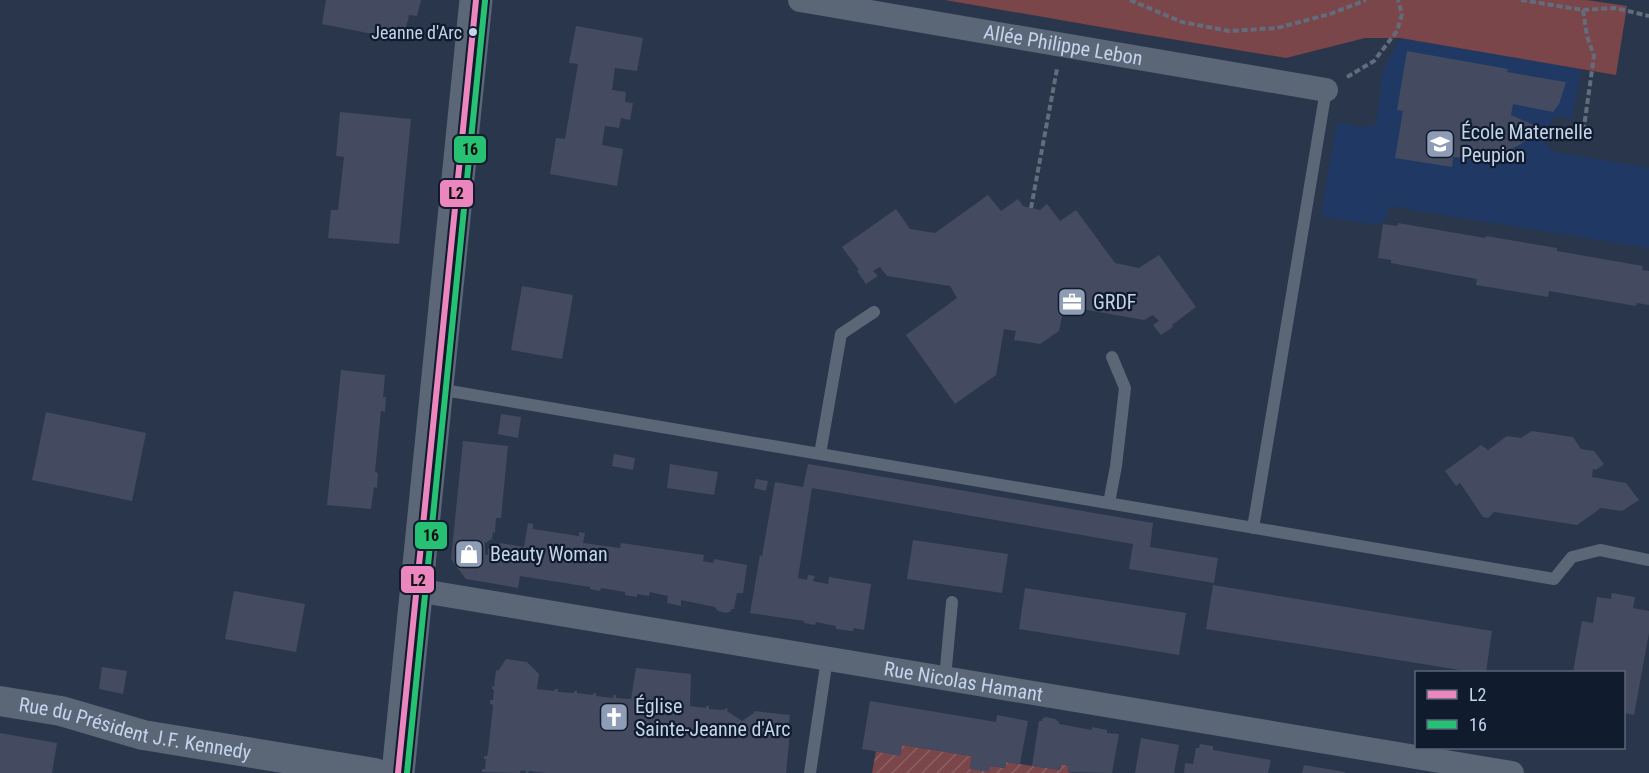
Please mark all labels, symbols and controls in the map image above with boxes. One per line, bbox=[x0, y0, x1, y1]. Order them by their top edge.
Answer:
street label: Allée Philippe Lebon bbox=[982, 20, 1144, 70]
place label: Jeanne d'Arc bbox=[371, 22, 462, 43]
marker: Jeanne d'Arc bbox=[467, 26, 479, 38]
place label: École Maternelle Peupion bbox=[1461, 120, 1592, 167]
school or university icon: École Maternelle Peupion bbox=[1424, 128, 1456, 160]
line badge: 16 bbox=[453, 135, 487, 164]
text: 16 bbox=[462, 140, 478, 159]
line badge: L2 bbox=[439, 179, 474, 208]
text: L2 bbox=[448, 184, 464, 203]
office icon: GRDF bbox=[1056, 286, 1088, 318]
place label: GRDF bbox=[1093, 290, 1136, 314]
line badge: 16 bbox=[414, 521, 448, 550]
text: 16 bbox=[423, 526, 439, 545]
shop icon: Beauty Woman bbox=[453, 538, 485, 570]
place label: Beauty Woman bbox=[490, 542, 608, 566]
line badge: L2 bbox=[400, 565, 435, 594]
text: L2 bbox=[410, 571, 426, 590]
street label: Rue Nicolas Hamant bbox=[882, 656, 1045, 706]
legend bbox=[1415, 671, 1625, 749]
text: L2 bbox=[1469, 684, 1487, 705]
street label: Rue du Président J.F. Kennedy bbox=[17, 692, 253, 765]
place label: Église Sainte-Jeanne d'Arc bbox=[635, 694, 790, 741]
church icon: Église Sainte-Jeanne d'Arc bbox=[598, 701, 630, 733]
text: 16 bbox=[1469, 714, 1487, 735]

